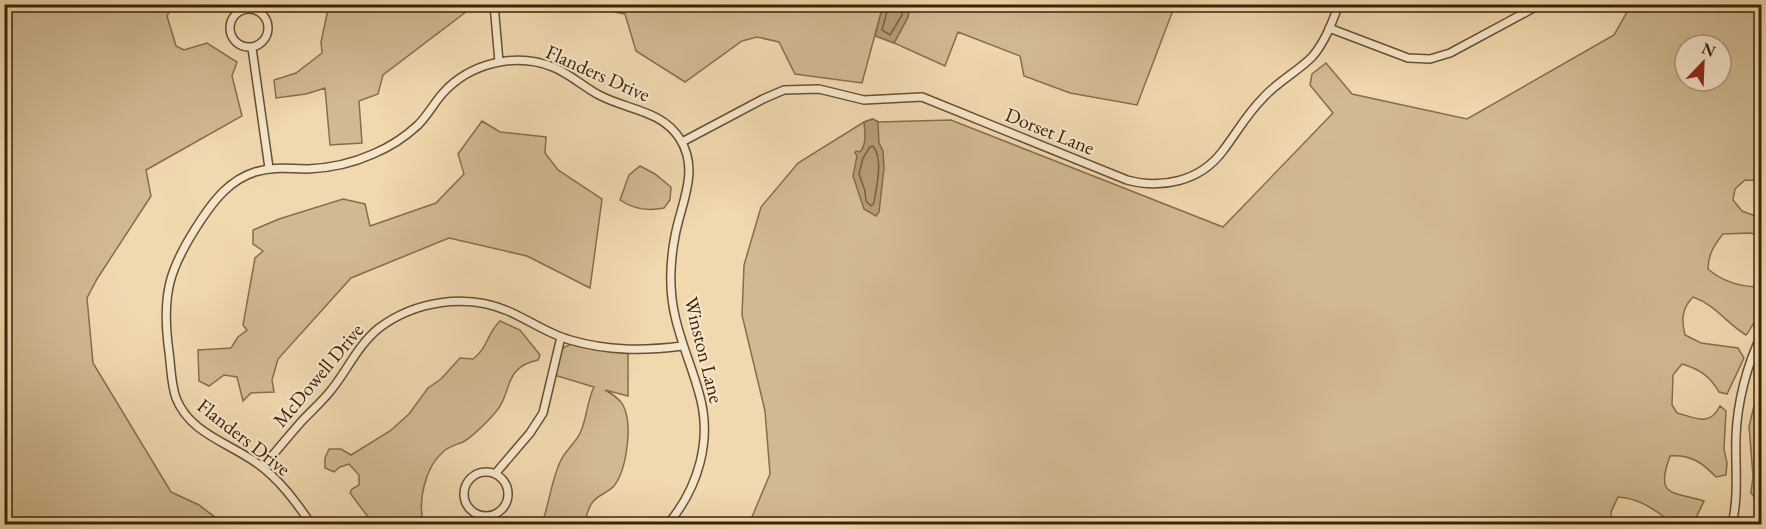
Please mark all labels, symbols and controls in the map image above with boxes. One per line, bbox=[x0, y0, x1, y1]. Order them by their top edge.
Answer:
north arrow bbox=[1673, 33, 1733, 93]
text: N bbox=[1699, 37, 1719, 62]
street label: Flanders Drive bbox=[542, 38, 654, 108]
street label: Dorset Lane bbox=[1001, 101, 1099, 161]
street label: Winston Lane bbox=[678, 294, 730, 406]
street label: McDowell Drive bbox=[267, 318, 369, 432]
street label: Flanders Drive bbox=[192, 392, 296, 482]

